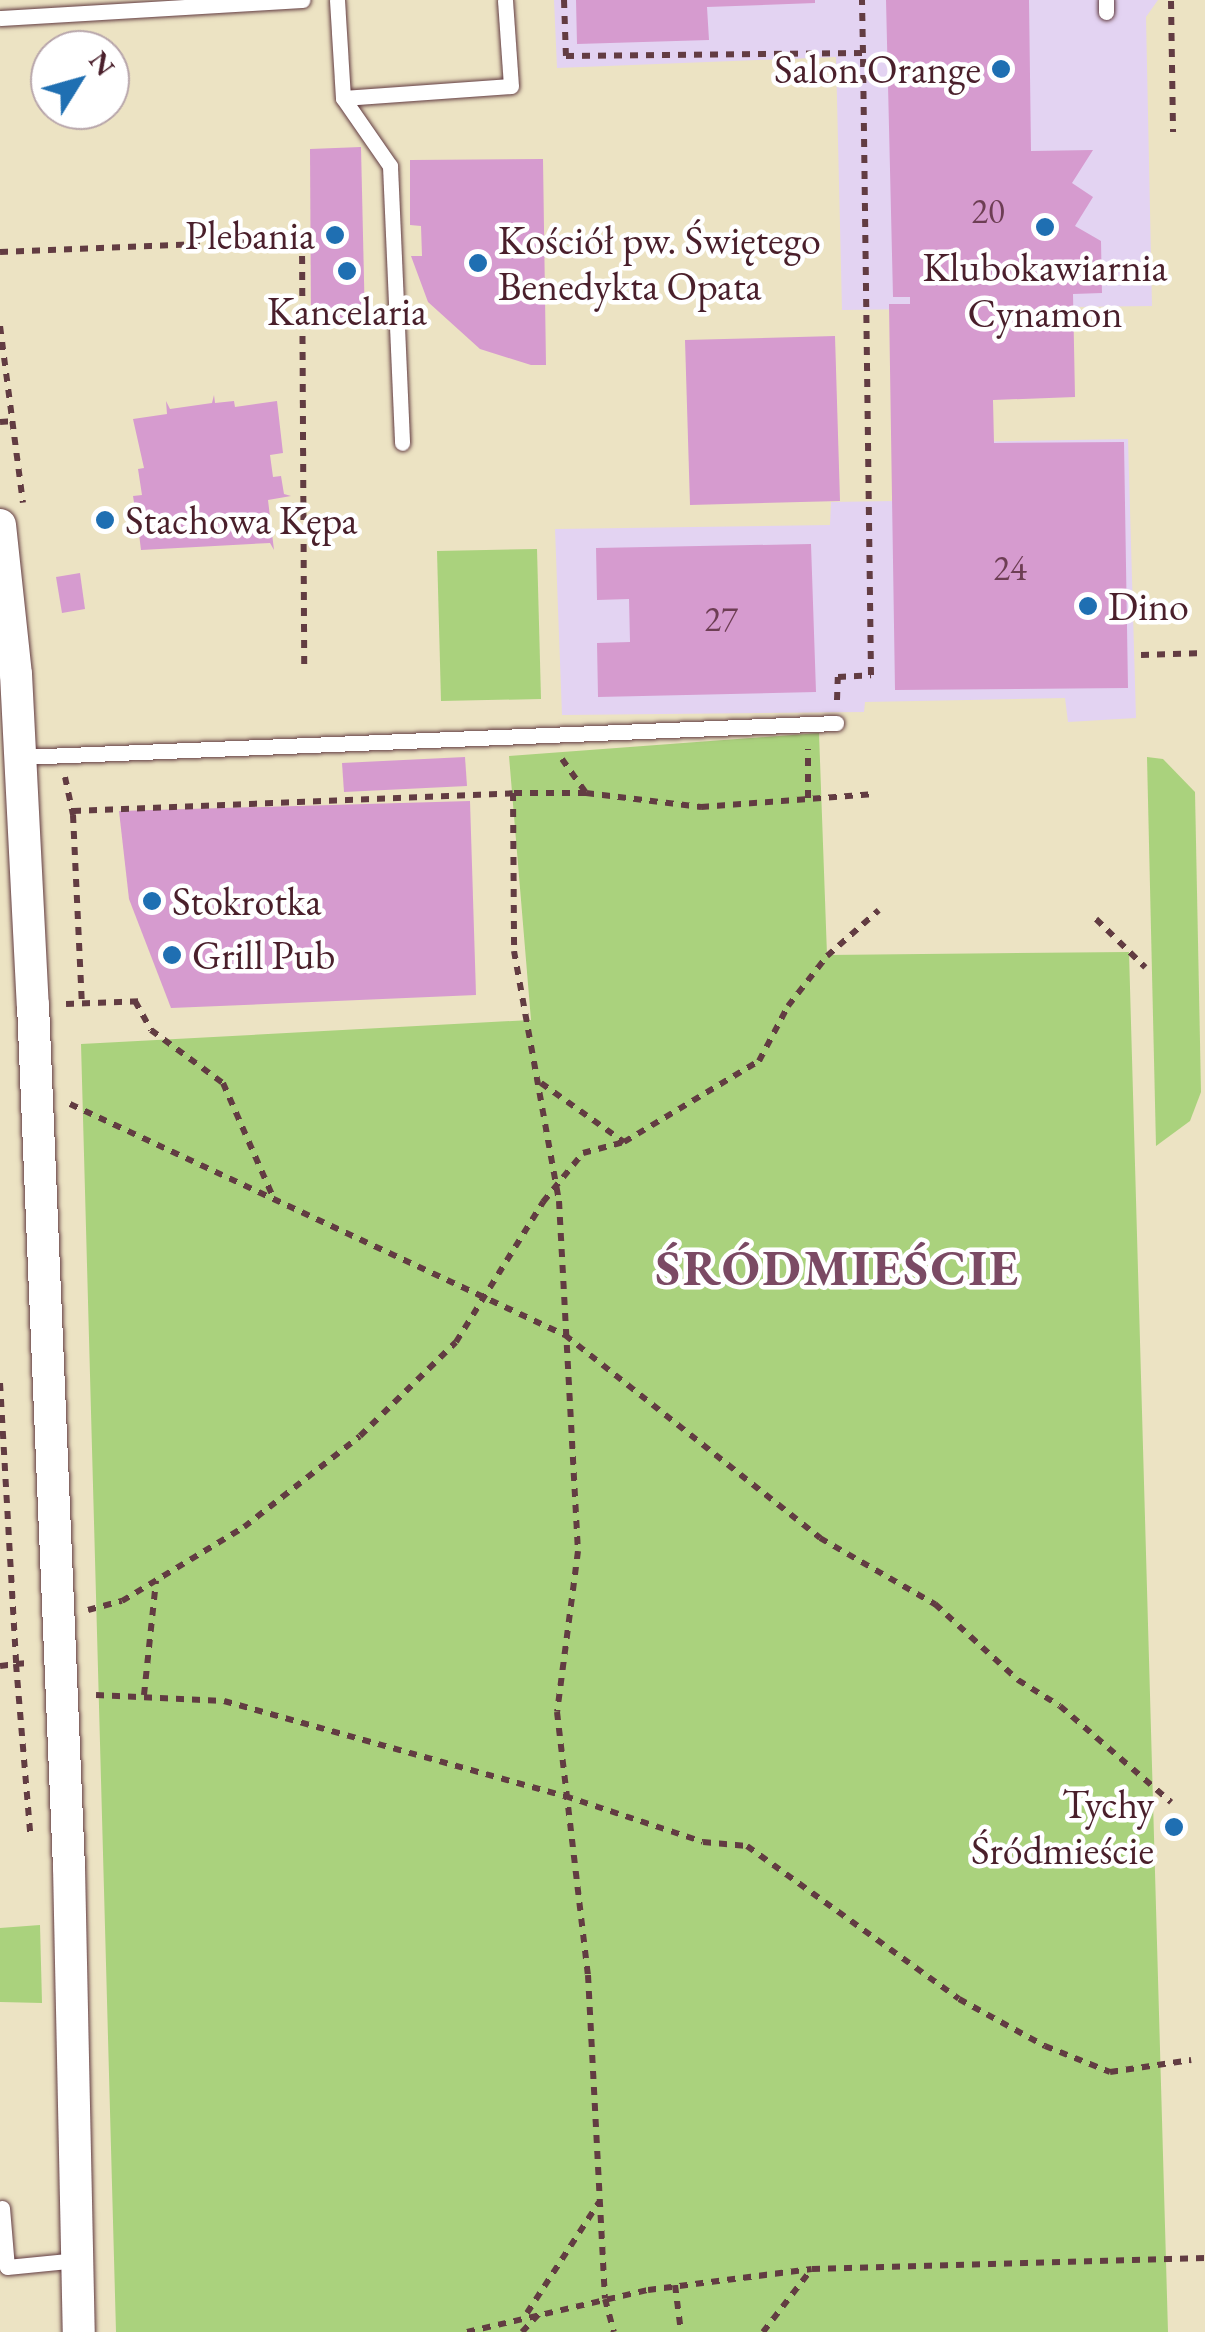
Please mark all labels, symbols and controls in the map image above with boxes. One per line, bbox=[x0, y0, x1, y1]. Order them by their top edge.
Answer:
north arrow bbox=[30, 30, 130, 130]
text: N bbox=[81, 43, 124, 83]
place label: Salon Orange bbox=[774, 45, 981, 93]
marker: Salon Orange bbox=[990, 58, 1012, 80]
house number: 20 bbox=[971, 190, 1005, 232]
place label: Plebania bbox=[185, 211, 315, 259]
place label: Kościół pw. Świętego Benedykta Opata bbox=[498, 216, 821, 310]
marker: Klubokawiarnia Cynamon bbox=[1034, 216, 1056, 238]
marker: Plebania bbox=[324, 224, 346, 246]
place label: Klubokawiarnia Cynamon bbox=[922, 243, 1168, 337]
marker: Kościół pw. Świętego Benedykta Opata bbox=[467, 252, 489, 274]
marker: Kancelaria bbox=[336, 260, 358, 282]
place label: Kancelaria bbox=[267, 287, 427, 335]
place label: Stachowa Kępa bbox=[125, 496, 357, 544]
marker: Stachowa Kępa bbox=[94, 509, 116, 531]
house number: 24 bbox=[993, 547, 1027, 589]
place label: Dino bbox=[1108, 582, 1189, 630]
marker: Dino bbox=[1077, 595, 1099, 617]
house number: 27 bbox=[704, 598, 738, 640]
place label: Stokrotka bbox=[172, 877, 322, 925]
marker: Stokrotka bbox=[141, 890, 163, 912]
place label: Grill Pub bbox=[192, 931, 335, 979]
marker: Grill Pub bbox=[161, 944, 183, 966]
district label: ŚRÓDMIEŚCIE bbox=[656, 1238, 1020, 1298]
place label: Tychy Śródmieście bbox=[971, 1780, 1154, 1874]
marker: Tychy Śródmieście bbox=[1163, 1816, 1185, 1838]

